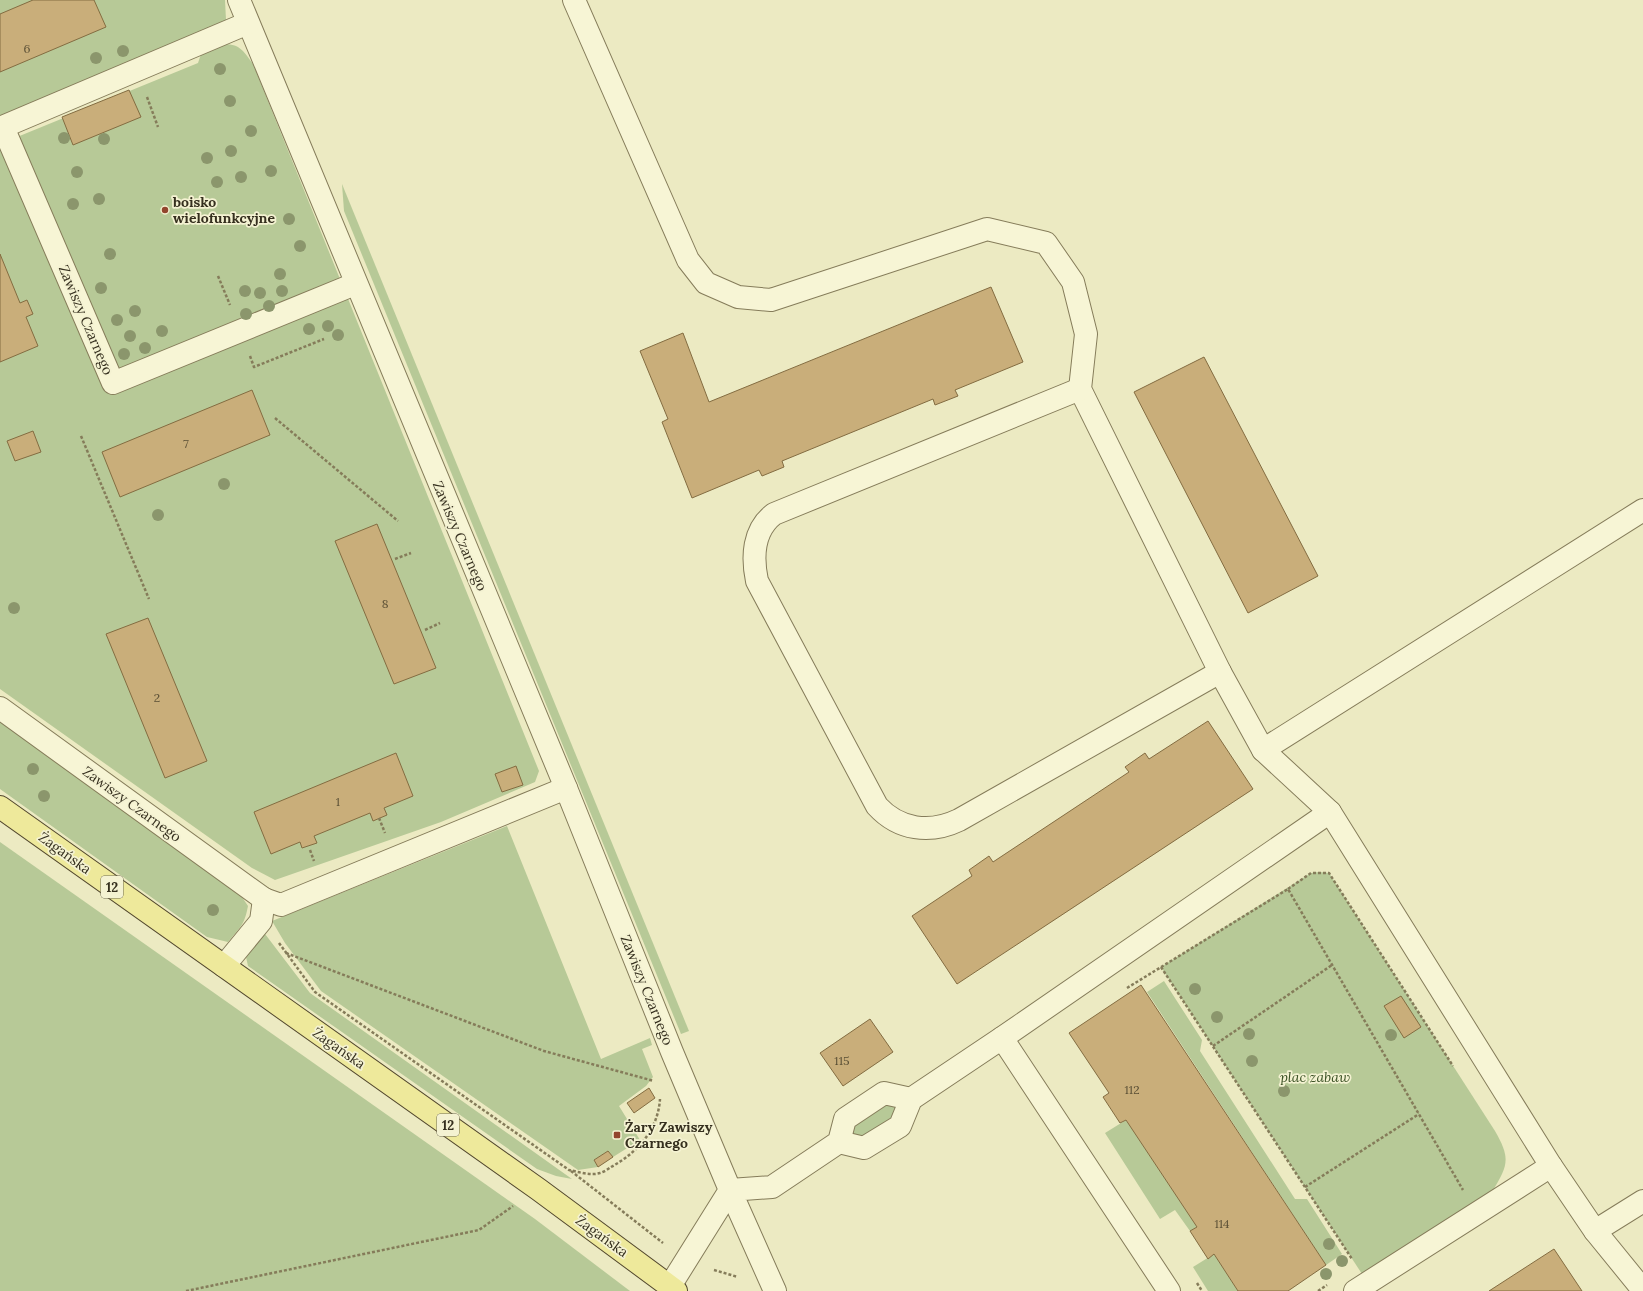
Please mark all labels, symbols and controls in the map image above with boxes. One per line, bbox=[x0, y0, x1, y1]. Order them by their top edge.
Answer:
house number: 6 bbox=[24, 41, 31, 56]
place label: boisko wielofunkcyjne bbox=[172, 193, 276, 227]
marker: boisko wielofunkcyjne bbox=[160, 205, 170, 215]
street label: Zawiszy Czarnego bbox=[55, 262, 117, 378]
house number: 7 bbox=[183, 436, 189, 451]
street label: Zawiszy Czarnego bbox=[429, 478, 491, 594]
house number: 8 bbox=[382, 596, 389, 611]
house number: 2 bbox=[154, 690, 160, 705]
street label: Zawiszy Czarnego bbox=[79, 762, 185, 846]
house number: 1 bbox=[336, 794, 340, 809]
street label: Żagańska bbox=[35, 828, 95, 878]
road number: 12 bbox=[101, 876, 123, 898]
street label: Zawiszy Czarnego bbox=[617, 932, 677, 1048]
street label: Żagańska bbox=[309, 1023, 369, 1073]
house number: 115 bbox=[834, 1053, 850, 1068]
park label: plac zabaw bbox=[1280, 1068, 1350, 1086]
house number: 112 bbox=[1124, 1082, 1140, 1097]
road number: 12 bbox=[437, 1114, 459, 1136]
place label: Żary Zawiszy Czarnego bbox=[625, 1118, 713, 1152]
marker: Żary Zawiszy Czarnego bbox=[612, 1130, 622, 1140]
street label: Żagańska bbox=[572, 1211, 632, 1261]
house number: 114 bbox=[1214, 1216, 1230, 1231]

